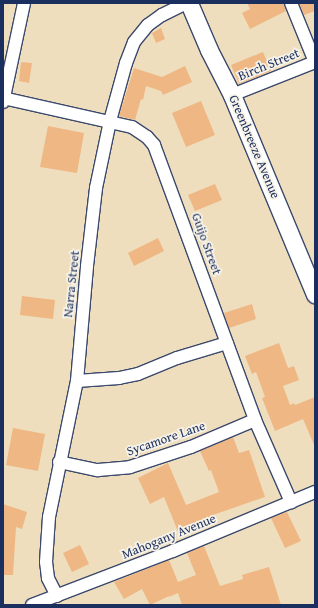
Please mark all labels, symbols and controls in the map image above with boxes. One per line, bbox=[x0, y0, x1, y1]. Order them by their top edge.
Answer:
street label: Birch Street bbox=[236, 46, 302, 84]
street label: Greenbreeze Avenue bbox=[225, 93, 283, 201]
street label: Guijo Street bbox=[188, 211, 224, 277]
street label: Narra Street bbox=[61, 250, 83, 318]
street label: Sycamore Lane bbox=[125, 418, 207, 460]
street label: Mahogany Avenue bbox=[120, 511, 218, 563]

